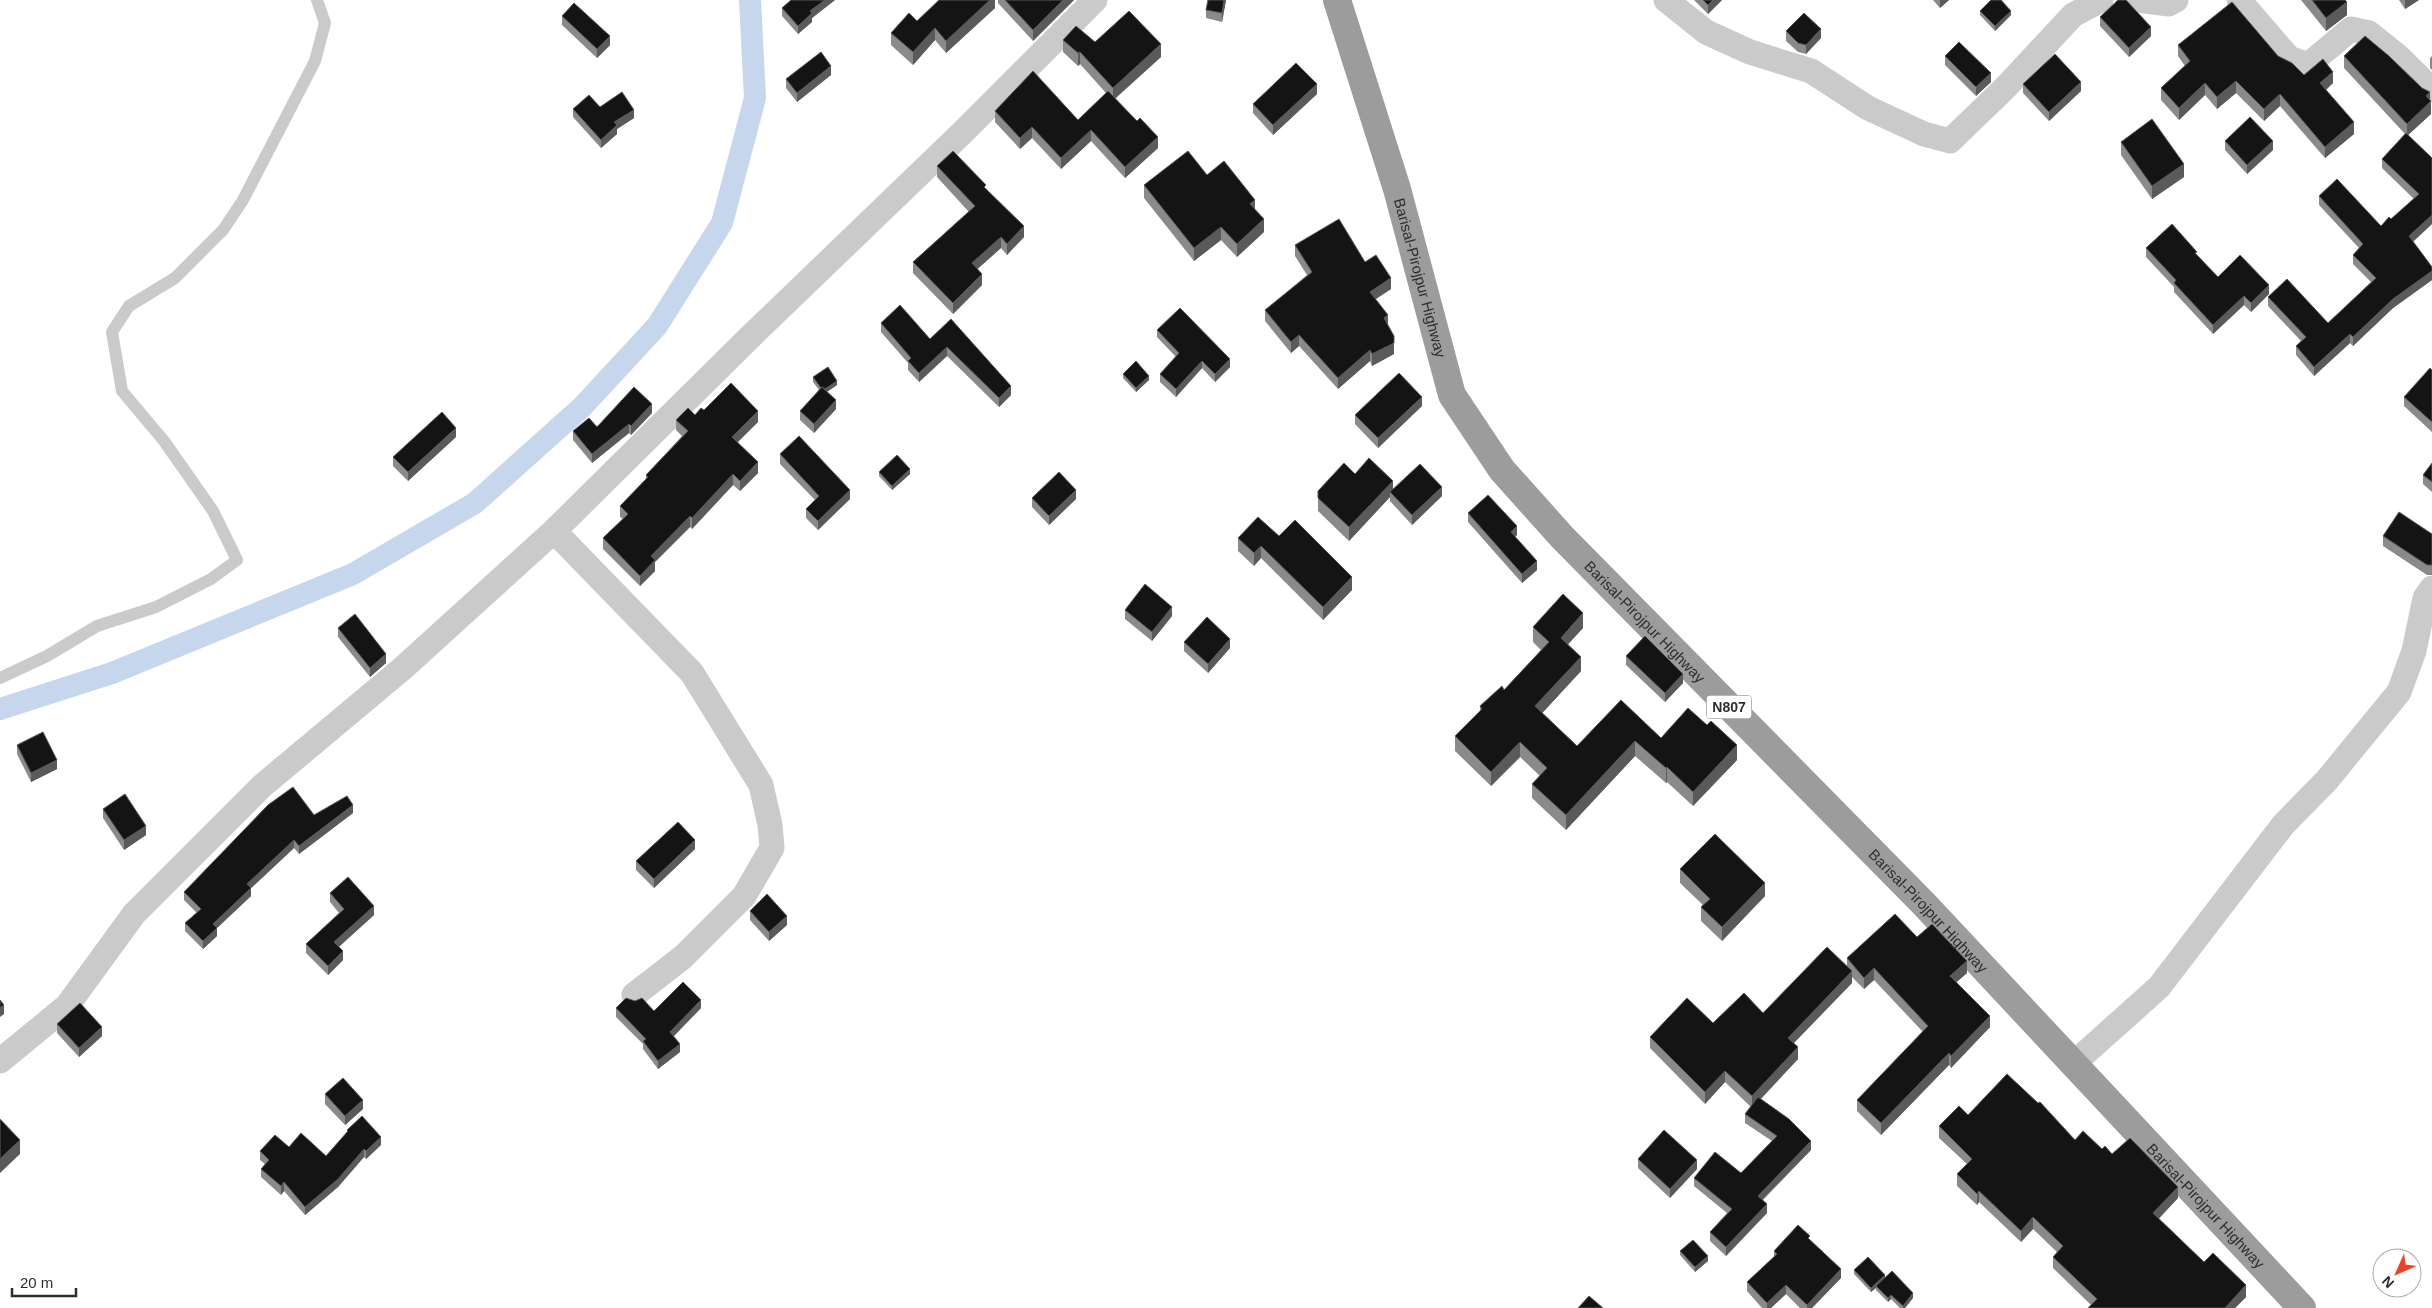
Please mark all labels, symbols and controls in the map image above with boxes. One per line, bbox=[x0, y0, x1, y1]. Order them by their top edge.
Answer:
street label: Barisal-Pirojpur Highway bbox=[1391, 196, 1450, 360]
street label: Barisal-Pirojpur Highway bbox=[1581, 557, 1709, 686]
road number: N807 bbox=[1706, 696, 1752, 719]
street label: Barisal-Pirojpur Highway bbox=[1866, 845, 1992, 976]
street label: Barisal-Pirojpur Highway bbox=[2144, 1140, 2269, 1272]
north arrow bbox=[2372, 1248, 2422, 1298]
scale bar bbox=[12, 1266, 76, 1298]
text: N bbox=[2379, 1273, 2397, 1291]
text: 20 m bbox=[20, 1274, 53, 1291]

